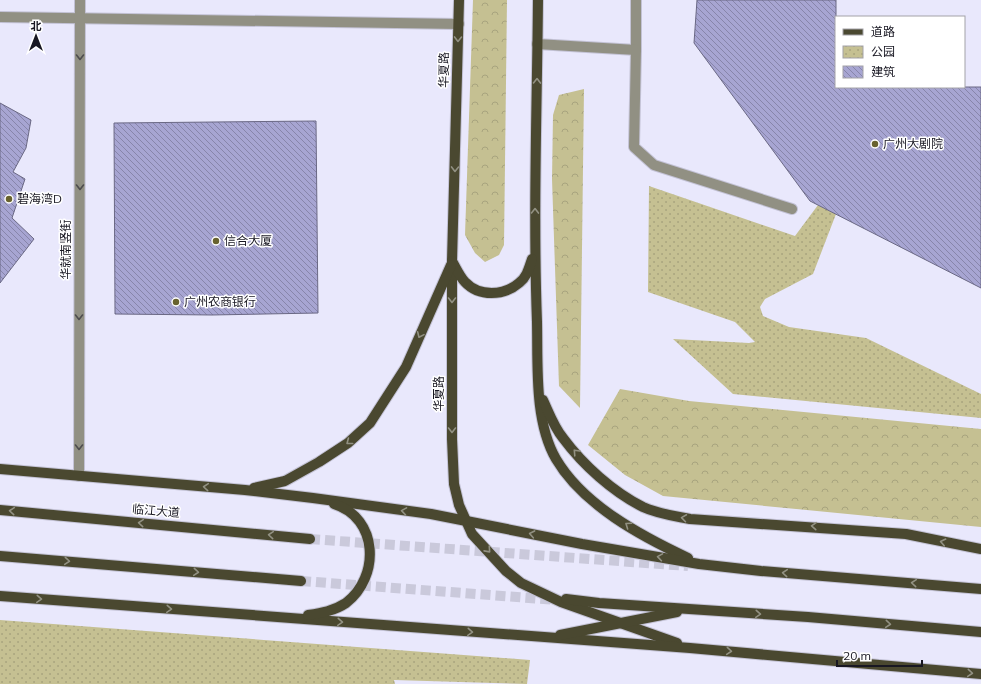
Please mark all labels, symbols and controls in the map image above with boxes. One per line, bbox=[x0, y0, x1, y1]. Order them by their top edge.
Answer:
north arrow bbox=[16, 16, 56, 56]
legend bbox=[835, 16, 965, 88]
text: 北 bbox=[31, 19, 42, 33]
text: 道路 bbox=[871, 24, 895, 39]
one-way arrow bbox=[454, 36, 462, 42]
text: 公园 bbox=[871, 44, 895, 59]
street label: 华夏路 bbox=[436, 52, 451, 88]
one-way arrow bbox=[76, 54, 84, 60]
text: 建筑 bbox=[871, 64, 895, 79]
one-way arrow bbox=[533, 78, 541, 84]
place label: 广州大剧院 bbox=[883, 136, 943, 151]
marker: 广州大剧院 bbox=[870, 139, 880, 149]
one-way arrow bbox=[451, 166, 459, 172]
one-way arrow bbox=[76, 184, 84, 190]
place label: 碧海湾D bbox=[17, 191, 62, 206]
marker: 碧海湾D bbox=[4, 194, 14, 204]
one-way arrow bbox=[531, 208, 539, 214]
street label: 华就南竖街 bbox=[58, 220, 73, 280]
place label: 信合大厦 bbox=[224, 233, 272, 248]
marker: 信合大厦 bbox=[211, 236, 221, 246]
place label: 广州农商银行 bbox=[184, 294, 256, 309]
marker: 广州农商银行 bbox=[171, 297, 181, 307]
one-way arrow bbox=[448, 297, 456, 303]
one-way arrow bbox=[75, 314, 83, 320]
one-way arrow bbox=[417, 332, 425, 339]
street label: 华夏路 bbox=[431, 376, 446, 412]
one-way arrow bbox=[448, 427, 456, 433]
one-way arrow bbox=[346, 437, 353, 444]
one-way arrow bbox=[75, 444, 83, 450]
one-way arrow bbox=[573, 449, 581, 457]
one-way arrow bbox=[203, 482, 209, 491]
street label: 临江大道 bbox=[131, 501, 181, 520]
one-way arrow bbox=[9, 506, 15, 515]
one-way arrow bbox=[401, 507, 407, 516]
one-way arrow bbox=[681, 514, 687, 523]
one-way arrow bbox=[138, 518, 144, 527]
one-way arrow bbox=[811, 522, 817, 531]
one-way arrow bbox=[625, 523, 632, 530]
one-way arrow bbox=[268, 531, 274, 540]
one-way arrow bbox=[529, 531, 535, 539]
one-way arrow bbox=[939, 538, 946, 546]
one-way arrow bbox=[483, 546, 490, 553]
one-way arrow bbox=[657, 553, 663, 562]
one-way arrow bbox=[64, 557, 70, 566]
one-way arrow bbox=[193, 568, 199, 577]
one-way arrow bbox=[782, 568, 788, 577]
one-way arrow bbox=[911, 579, 917, 588]
one-way arrow bbox=[36, 594, 42, 603]
one-way arrow bbox=[166, 604, 172, 613]
one-way arrow bbox=[755, 610, 761, 619]
one-way arrow bbox=[337, 617, 343, 626]
one-way arrow bbox=[885, 620, 891, 629]
one-way arrow bbox=[467, 627, 473, 636]
scale bar bbox=[837, 642, 922, 668]
one-way arrow bbox=[726, 647, 732, 656]
text: 20 m bbox=[843, 648, 871, 663]
one-way arrow bbox=[967, 669, 973, 678]

